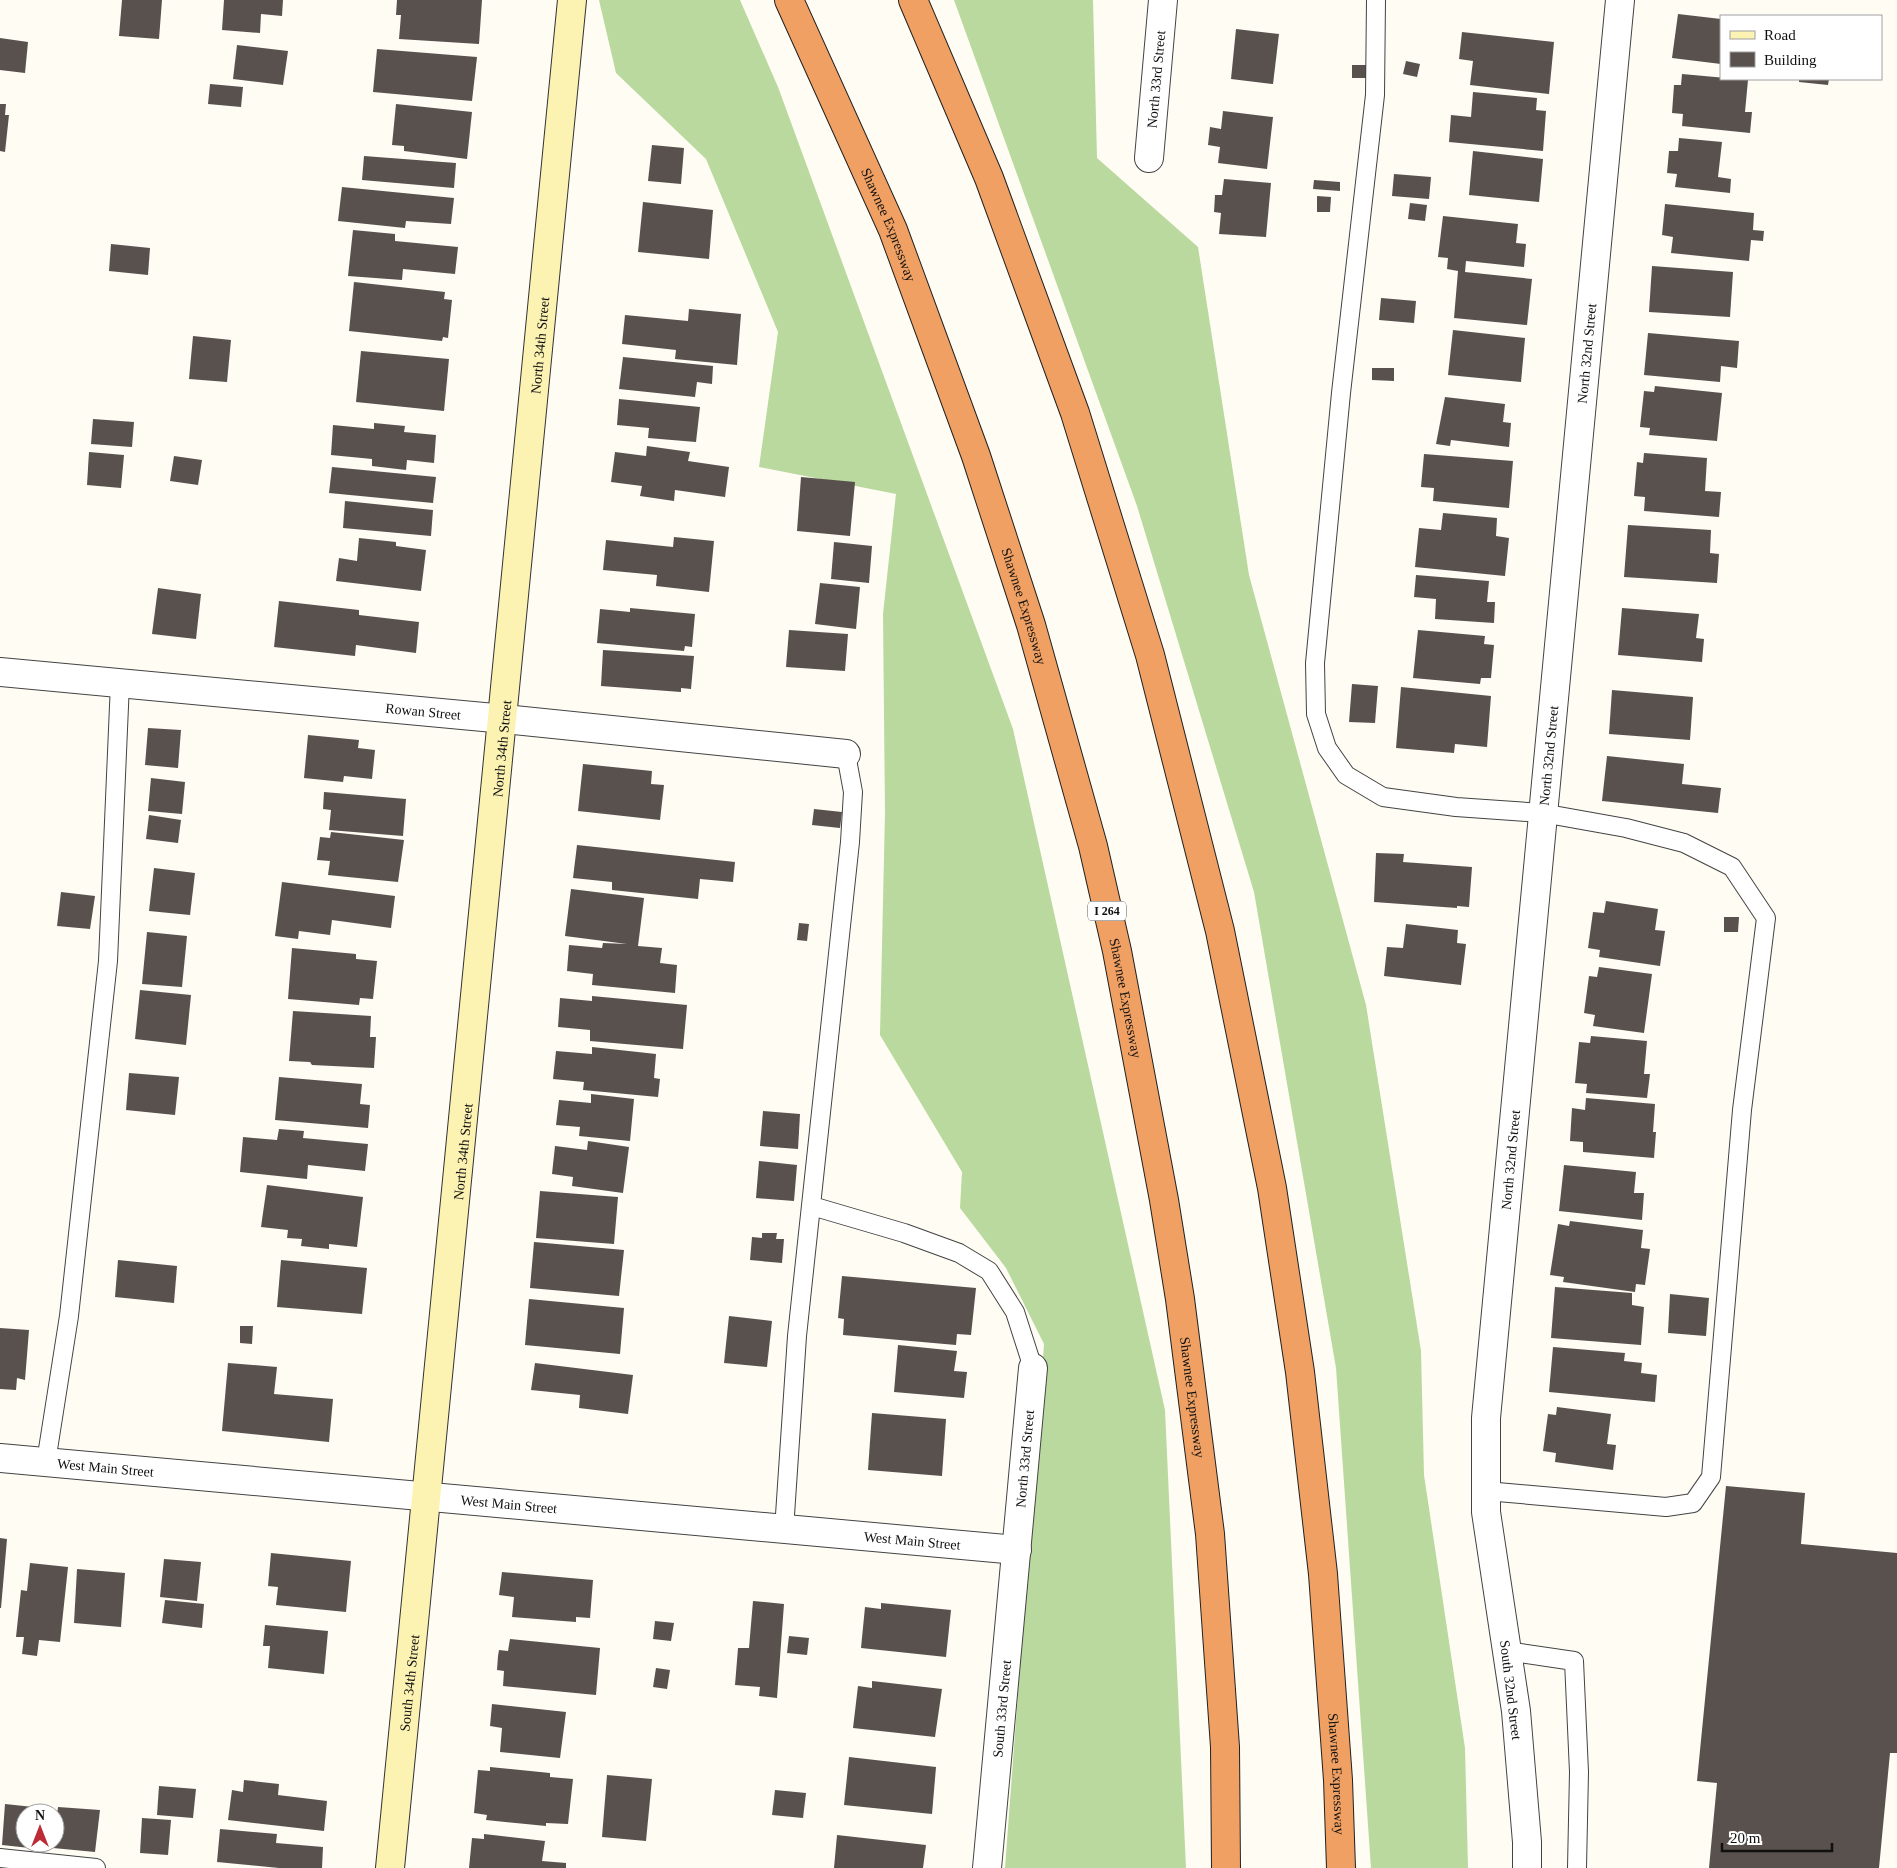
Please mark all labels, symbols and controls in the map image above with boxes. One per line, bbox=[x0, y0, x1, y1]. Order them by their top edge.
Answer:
legend bbox=[1720, 15, 1882, 80]
text: Road bbox=[1764, 27, 1796, 43]
street label: North 33rd Street bbox=[1145, 30, 1168, 129]
text: Building bbox=[1764, 52, 1817, 68]
street label: Shawnee Expressway bbox=[858, 166, 918, 284]
street label: North 34th Street bbox=[528, 296, 552, 395]
street label: North 32nd Street bbox=[1575, 303, 1599, 404]
street label: Shawnee Expressway bbox=[998, 546, 1049, 667]
street label: North 34th Street bbox=[490, 699, 514, 798]
street label: Rowan Street bbox=[385, 701, 462, 723]
street label: North 32nd Street bbox=[1537, 705, 1561, 806]
road number: I 264 bbox=[1088, 901, 1126, 920]
street label: Shawnee Expressway bbox=[1106, 937, 1144, 1059]
street label: North 34th Street bbox=[451, 1103, 476, 1201]
street label: North 32nd Street bbox=[1499, 1109, 1523, 1211]
street label: Shawnee Expressway bbox=[1177, 1336, 1207, 1459]
street label: North 33rd Street bbox=[1013, 1409, 1037, 1508]
street label: West Main Street bbox=[57, 1456, 155, 1480]
street label: West Main Street bbox=[460, 1493, 558, 1516]
street label: West Main Street bbox=[863, 1529, 961, 1553]
street label: South 34th Street bbox=[397, 1634, 422, 1732]
street label: South 32nd Street bbox=[1497, 1639, 1524, 1741]
street label: South 33rd Street bbox=[990, 1659, 1014, 1758]
street label: Shawnee Expressway bbox=[1325, 1713, 1347, 1835]
north arrow bbox=[15, 1803, 65, 1853]
text: N bbox=[35, 1808, 45, 1823]
scale bar bbox=[1722, 1820, 1832, 1852]
text: 20 m bbox=[1730, 1830, 1761, 1846]

